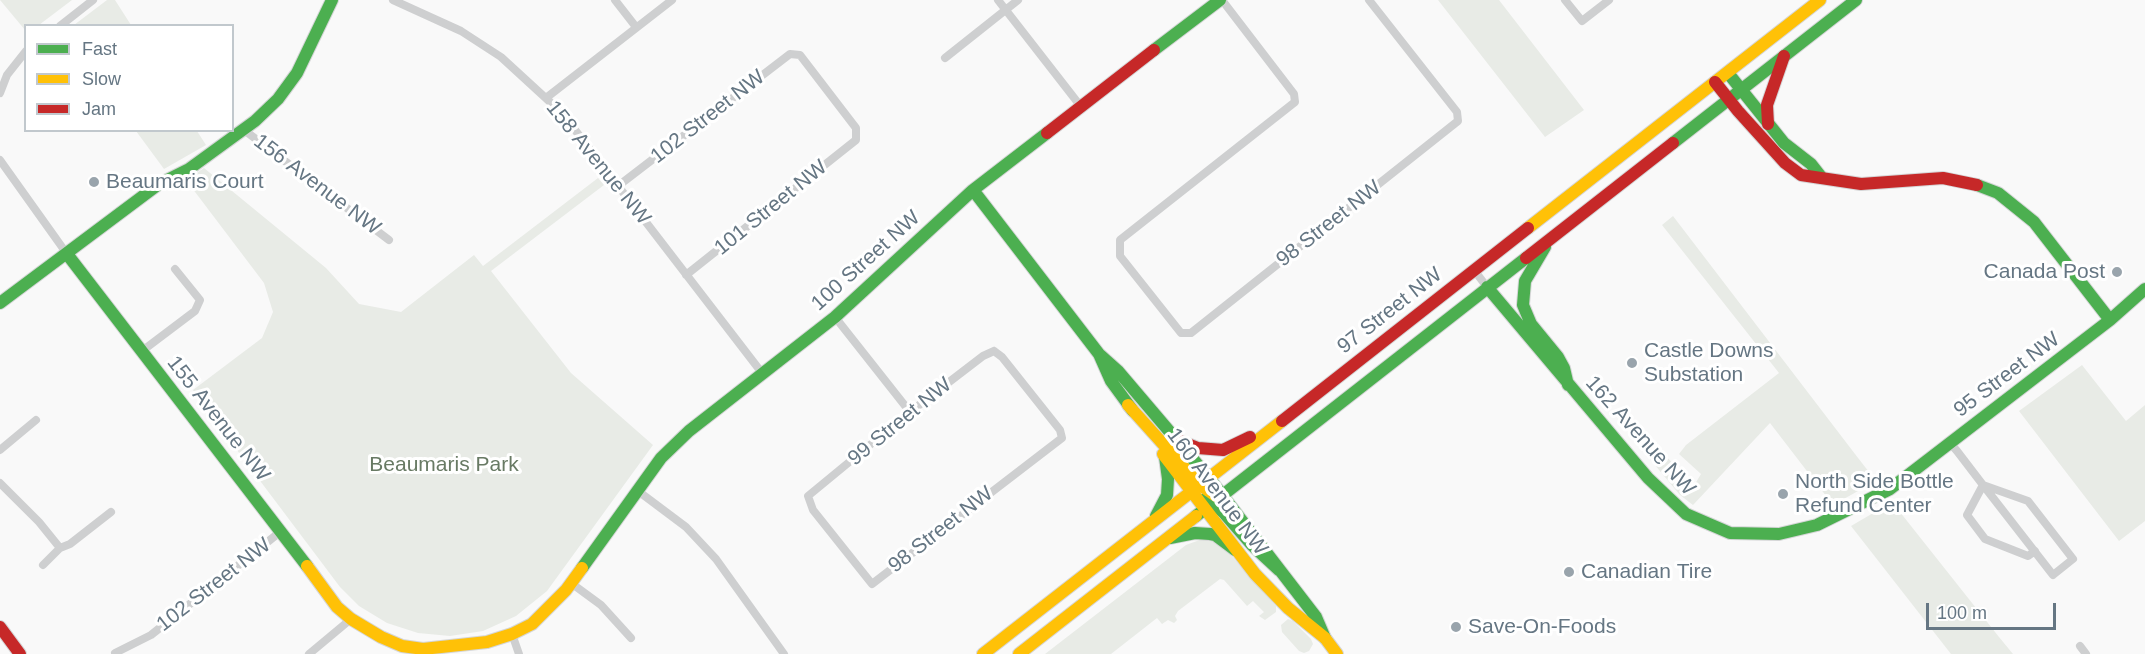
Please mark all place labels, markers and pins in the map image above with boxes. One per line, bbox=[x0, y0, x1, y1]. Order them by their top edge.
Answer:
place label: Beaumaris Court bbox=[106, 169, 264, 195]
marker: Beaumaris Court bbox=[87, 175, 101, 189]
place label: Canada Post bbox=[1984, 259, 2105, 285]
marker: Canada Post bbox=[2110, 265, 2124, 279]
place label: Castle Downs Substation bbox=[1644, 338, 1774, 388]
marker: Castle Downs Substation bbox=[1625, 356, 1639, 370]
place label: North Side Bottle Refund Center bbox=[1795, 469, 1954, 519]
marker: North Side Bottle Refund Center bbox=[1776, 487, 1790, 501]
place label: Canadian Tire bbox=[1581, 559, 1712, 585]
marker: Canadian Tire bbox=[1562, 565, 1576, 579]
place label: Save-On-Foods bbox=[1468, 614, 1616, 640]
marker: Save-On-Foods bbox=[1449, 620, 1463, 634]

